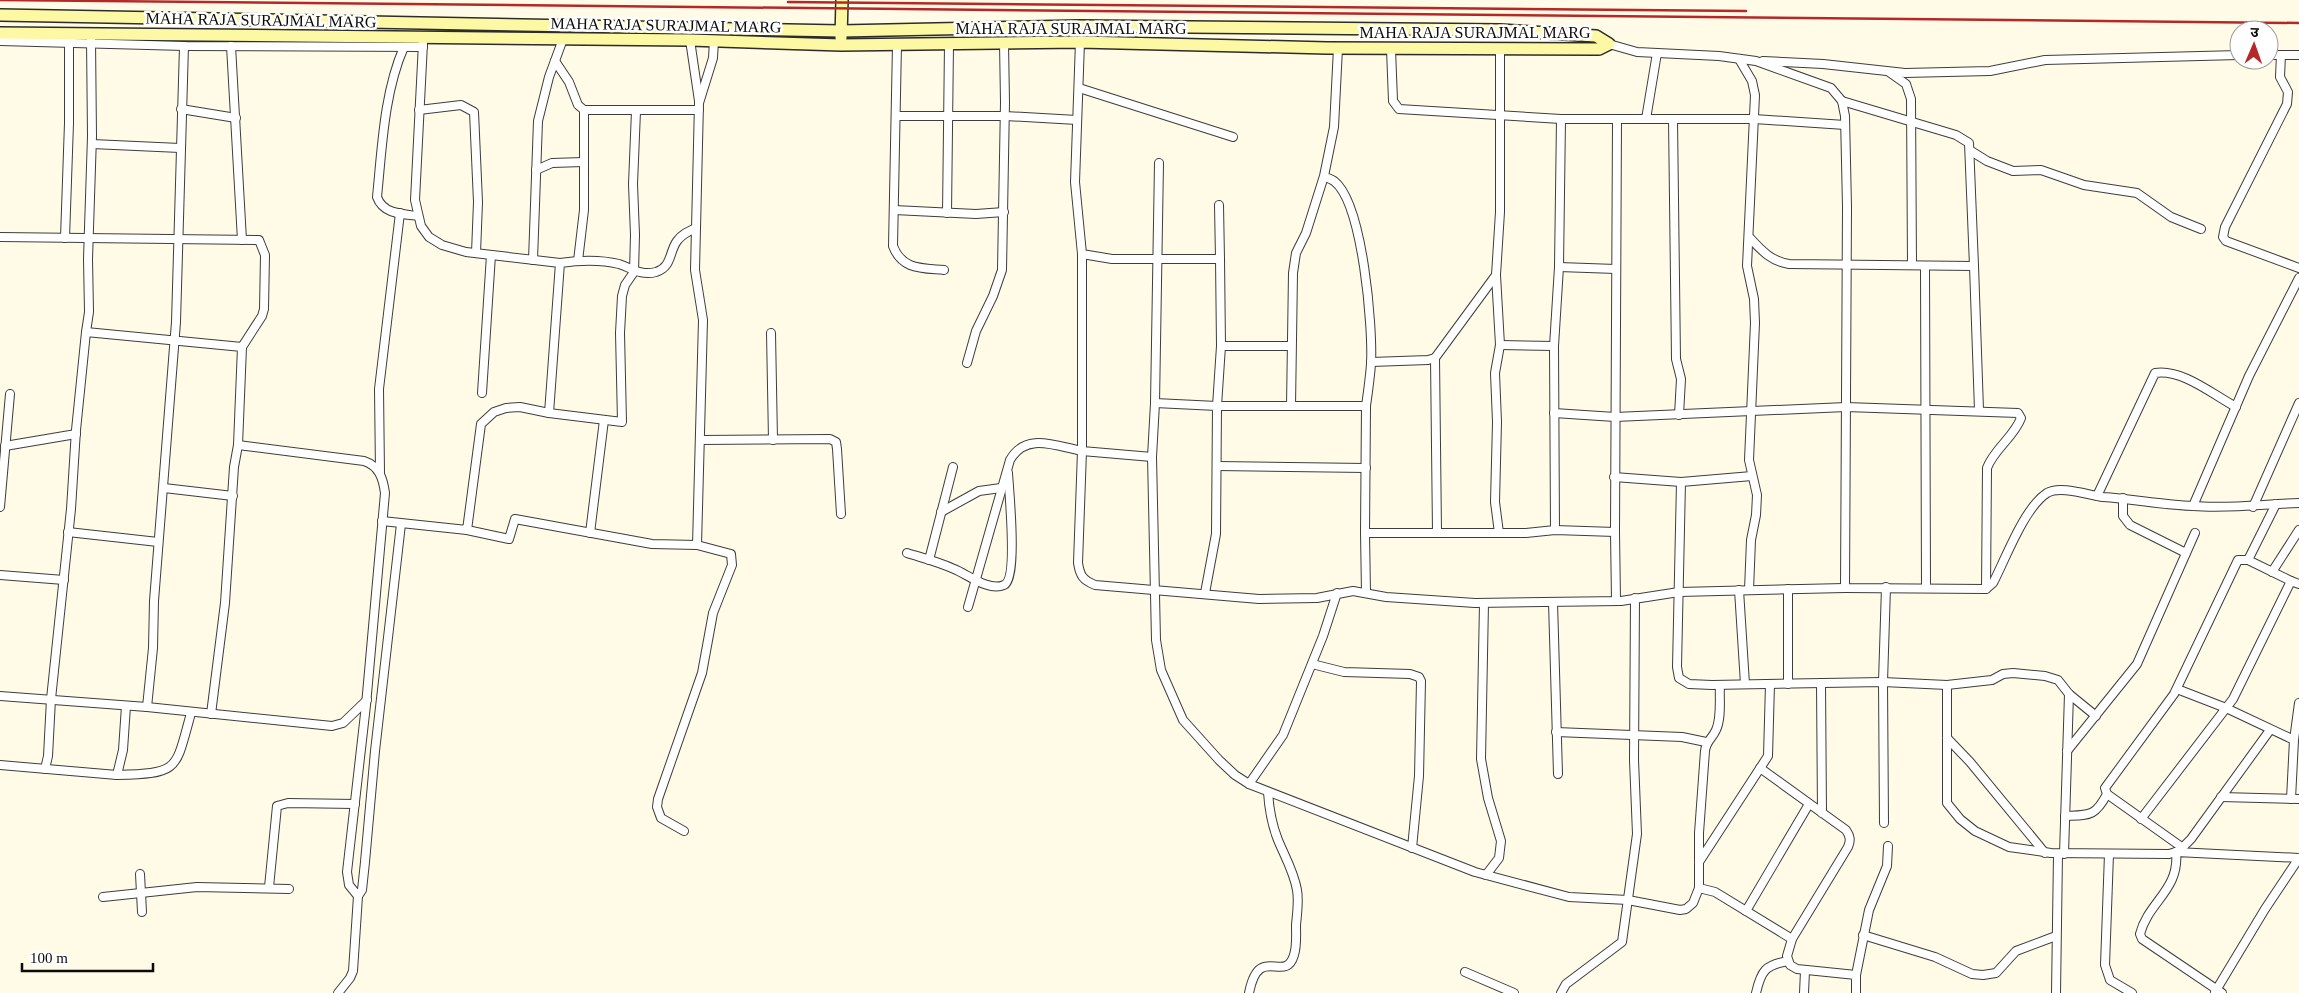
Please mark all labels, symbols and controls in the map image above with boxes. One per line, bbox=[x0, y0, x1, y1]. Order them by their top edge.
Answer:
street label: MAHA RAJA SURAJMAL MARG bbox=[145, 9, 377, 31]
street label: MAHA RAJA SURAJMAL MARG bbox=[550, 14, 782, 36]
street label: MAHA RAJA SURAJMAL MARG bbox=[955, 20, 1187, 37]
north arrow bbox=[2229, 20, 2279, 70]
street label: MAHA RAJA SURAJMAL MARG bbox=[1359, 24, 1591, 41]
text: उ bbox=[2250, 25, 2260, 40]
scale bar bbox=[22, 940, 154, 972]
text: 100 m bbox=[30, 950, 68, 966]

